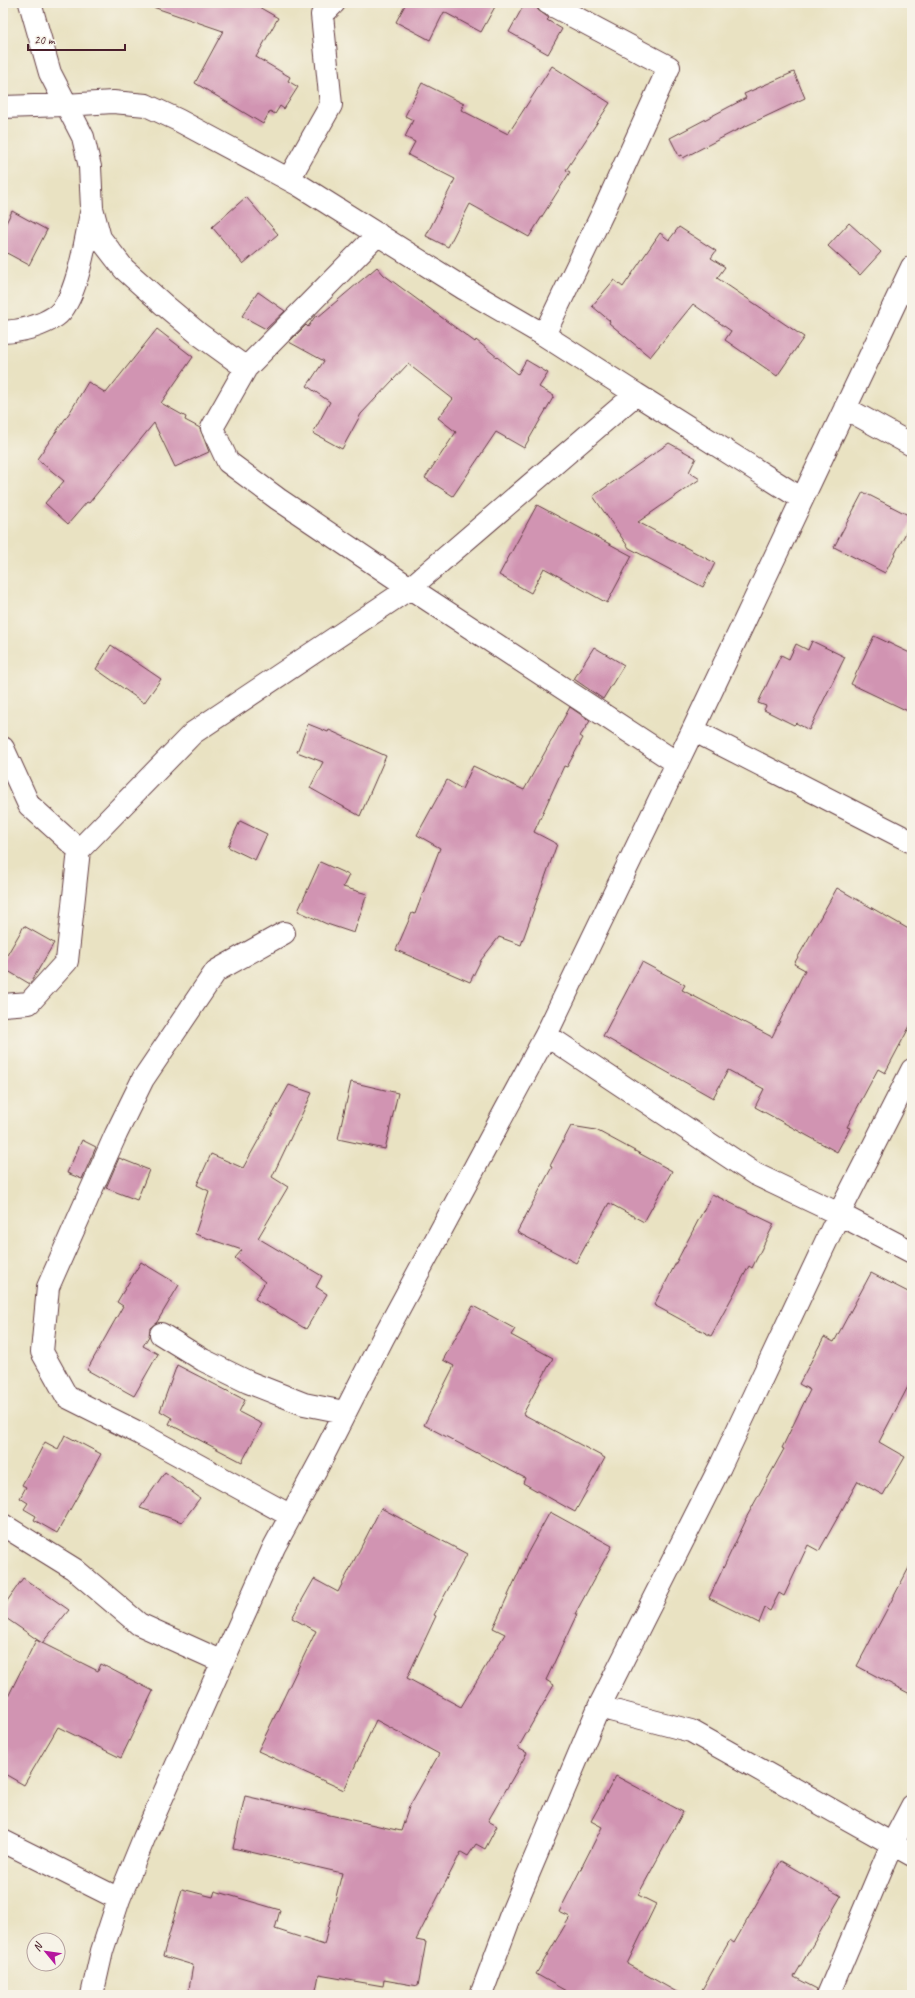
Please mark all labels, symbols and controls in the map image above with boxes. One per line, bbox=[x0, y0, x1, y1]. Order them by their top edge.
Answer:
scale bar bbox=[28, 26, 125, 52]
text: 20 m bbox=[34, 32, 56, 48]
north arrow bbox=[26, 1932, 66, 1972]
text: N bbox=[29, 1939, 46, 1954]

